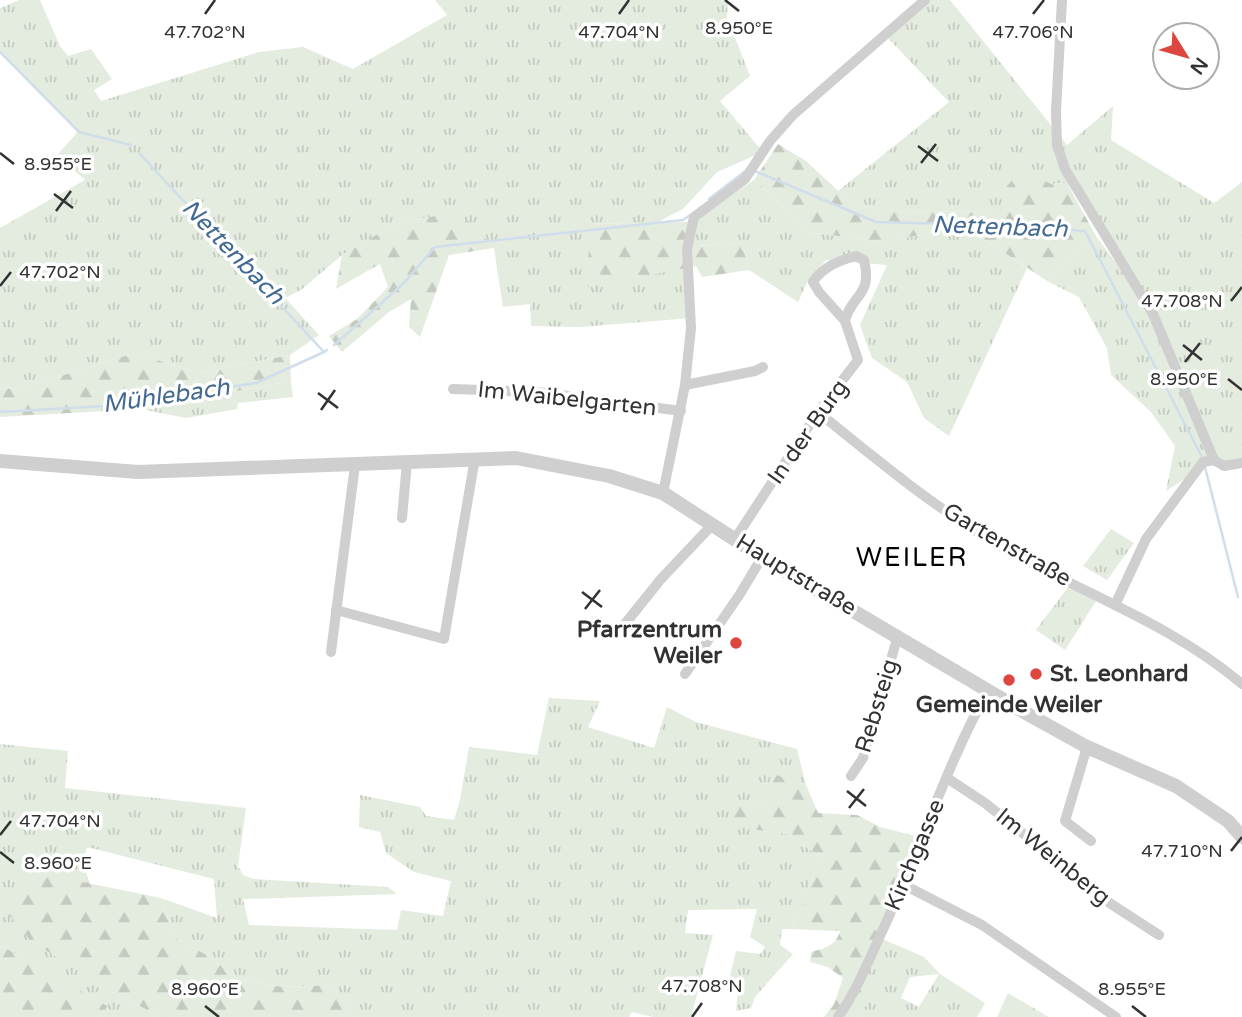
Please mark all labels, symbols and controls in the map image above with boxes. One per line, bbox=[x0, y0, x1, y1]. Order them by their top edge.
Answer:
text: 8.950°E bbox=[705, 17, 773, 39]
text: 47.702°N bbox=[164, 21, 246, 43]
text: 47.704°N bbox=[578, 21, 660, 43]
text: 47.706°N bbox=[992, 21, 1074, 43]
north arrow bbox=[1151, 21, 1221, 91]
text: N bbox=[1185, 53, 1212, 78]
text: 8.955°E bbox=[24, 153, 92, 175]
water label: Nettenbach bbox=[176, 193, 291, 312]
water label: Nettenbach bbox=[932, 210, 1069, 244]
text: 47.702°N bbox=[19, 261, 101, 283]
text: 47.708°N bbox=[1141, 290, 1223, 312]
text: 8.950°E bbox=[1150, 368, 1218, 390]
water label: Mühlebach bbox=[101, 373, 233, 419]
street label: In der Burg bbox=[762, 374, 854, 490]
street label: Im Waibelgarten bbox=[476, 376, 658, 422]
street label: Gartenstraße bbox=[938, 497, 1076, 593]
street label: Hauptstraße bbox=[731, 528, 861, 622]
district label: WEILER bbox=[856, 542, 968, 573]
place label: Pfarrzentrum Weiler bbox=[577, 616, 723, 670]
marker: Pfarrzentrum Weiler bbox=[728, 635, 744, 651]
street label: Rebsteig bbox=[849, 656, 905, 756]
place label: St. Leonhard bbox=[1050, 660, 1189, 688]
marker: St. Leonhard bbox=[1028, 666, 1044, 682]
marker: Gemeinde Weiler bbox=[1001, 672, 1017, 688]
place label: Gemeinde Weiler bbox=[916, 691, 1103, 719]
street label: Kirchgasse bbox=[879, 795, 951, 915]
street label: Im Weinberg bbox=[990, 802, 1116, 912]
text: 47.704°N bbox=[19, 810, 101, 832]
text: 47.710°N bbox=[1141, 840, 1223, 862]
text: 8.960°E bbox=[24, 852, 92, 874]
text: 47.708°N bbox=[661, 975, 743, 997]
text: 8.960°E bbox=[171, 978, 239, 1000]
text: 8.955°E bbox=[1098, 978, 1166, 1000]

